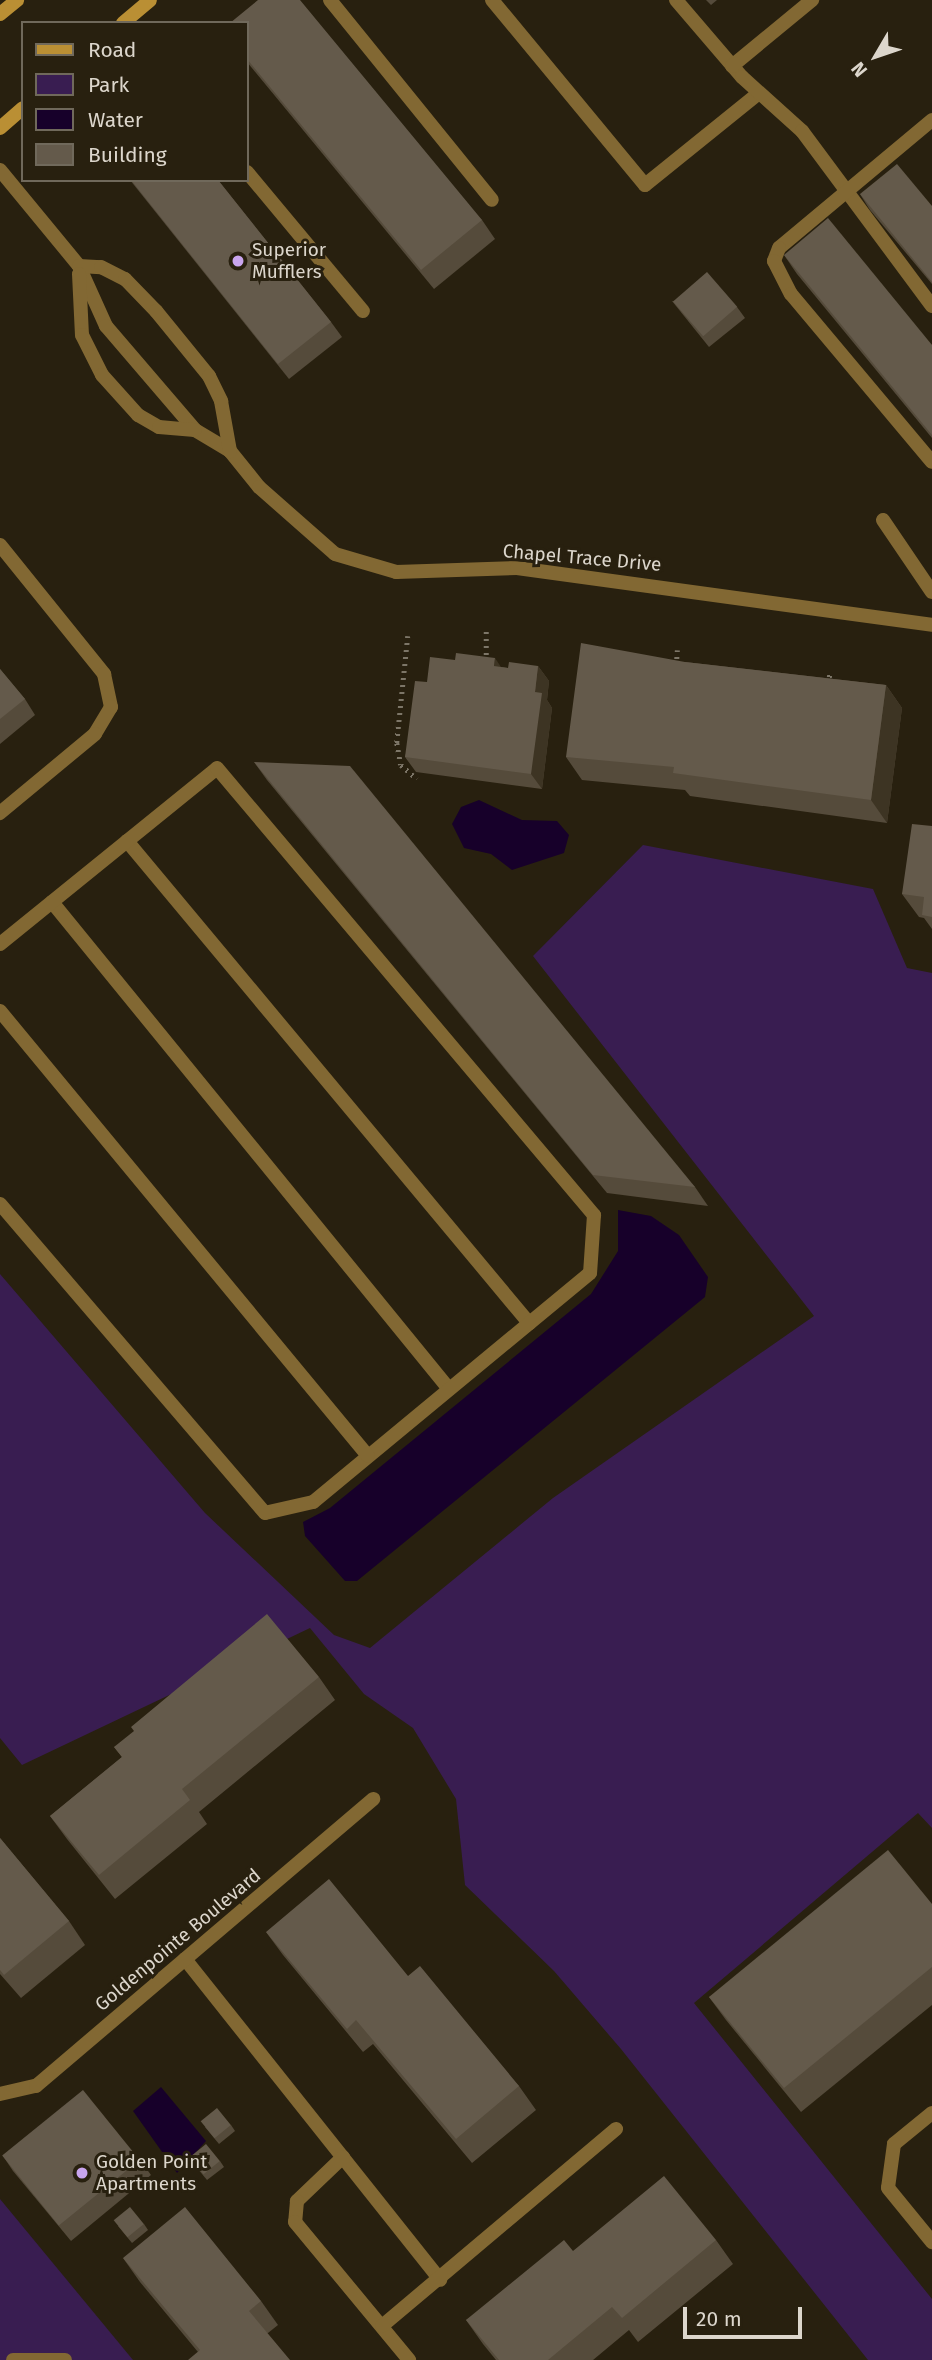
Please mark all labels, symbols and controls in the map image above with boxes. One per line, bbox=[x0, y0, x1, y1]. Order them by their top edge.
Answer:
legend bbox=[21, 21, 248, 182]
north arrow bbox=[841, 21, 911, 91]
text: Road bbox=[88, 37, 136, 63]
text: N bbox=[846, 57, 872, 82]
text: Park bbox=[88, 72, 129, 98]
text: Water bbox=[88, 107, 143, 133]
text: Building bbox=[88, 142, 167, 168]
place label: Superior Mufflers bbox=[252, 239, 326, 283]
marker: Superior Mufflers bbox=[230, 253, 246, 269]
street label: Chapel Trace Drive bbox=[502, 540, 662, 576]
street label: Goldenpointe Boulevard bbox=[91, 1864, 265, 2016]
place label: Golden Point Apartments bbox=[96, 2151, 207, 2195]
marker: Golden Point Apartments bbox=[74, 2165, 90, 2181]
scale bar bbox=[687, 2294, 806, 2338]
text: 20 m bbox=[696, 2306, 742, 2332]

